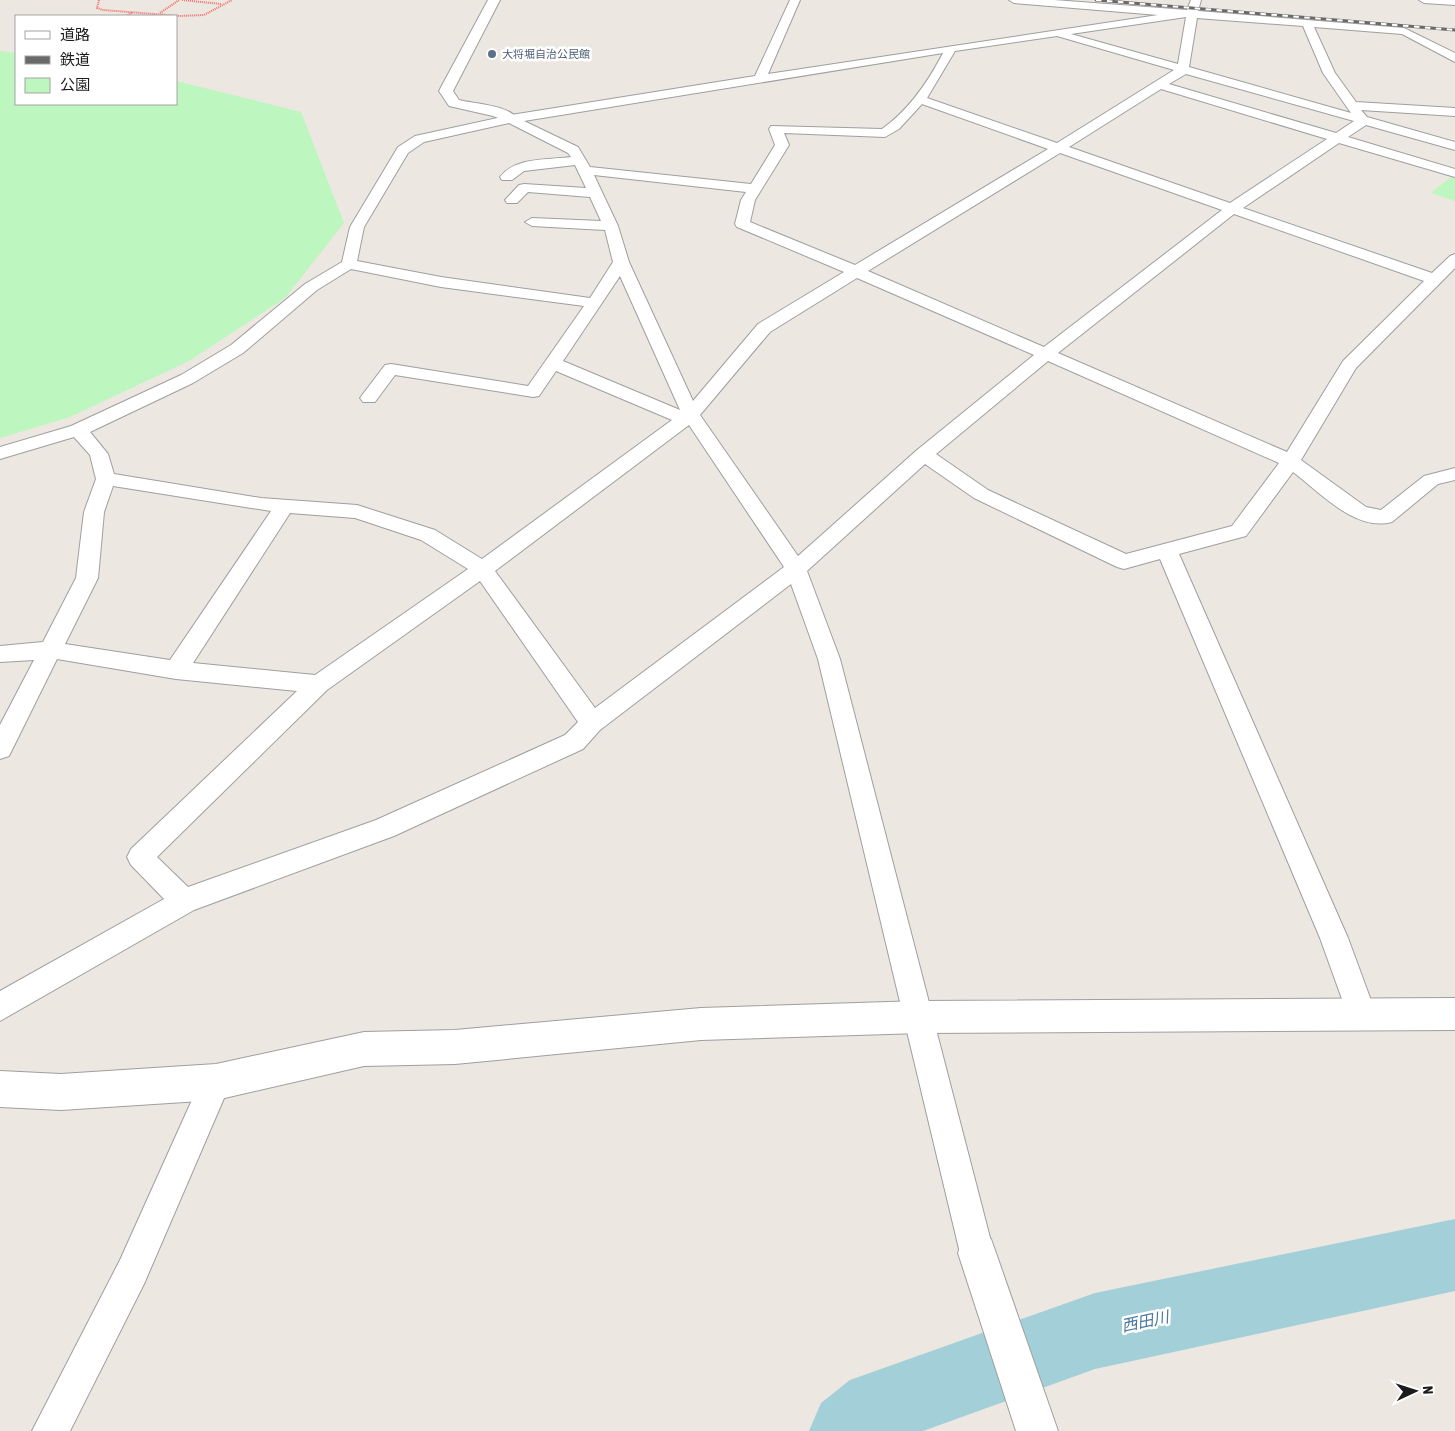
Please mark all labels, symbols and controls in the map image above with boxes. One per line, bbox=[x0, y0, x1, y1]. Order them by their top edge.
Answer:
legend bbox=[15, 15, 178, 105]
text: 道路 bbox=[60, 26, 90, 43]
marker: 大将堀自治公民館 bbox=[486, 48, 498, 60]
place label: 大将堀自治公民館 bbox=[502, 48, 590, 60]
text: 鉄道 bbox=[60, 51, 90, 68]
text: 公園 bbox=[60, 76, 90, 93]
water label: 西田川 bbox=[1120, 1307, 1172, 1335]
north arrow bbox=[1390, 1366, 1440, 1416]
text: N bbox=[1420, 1385, 1436, 1395]

